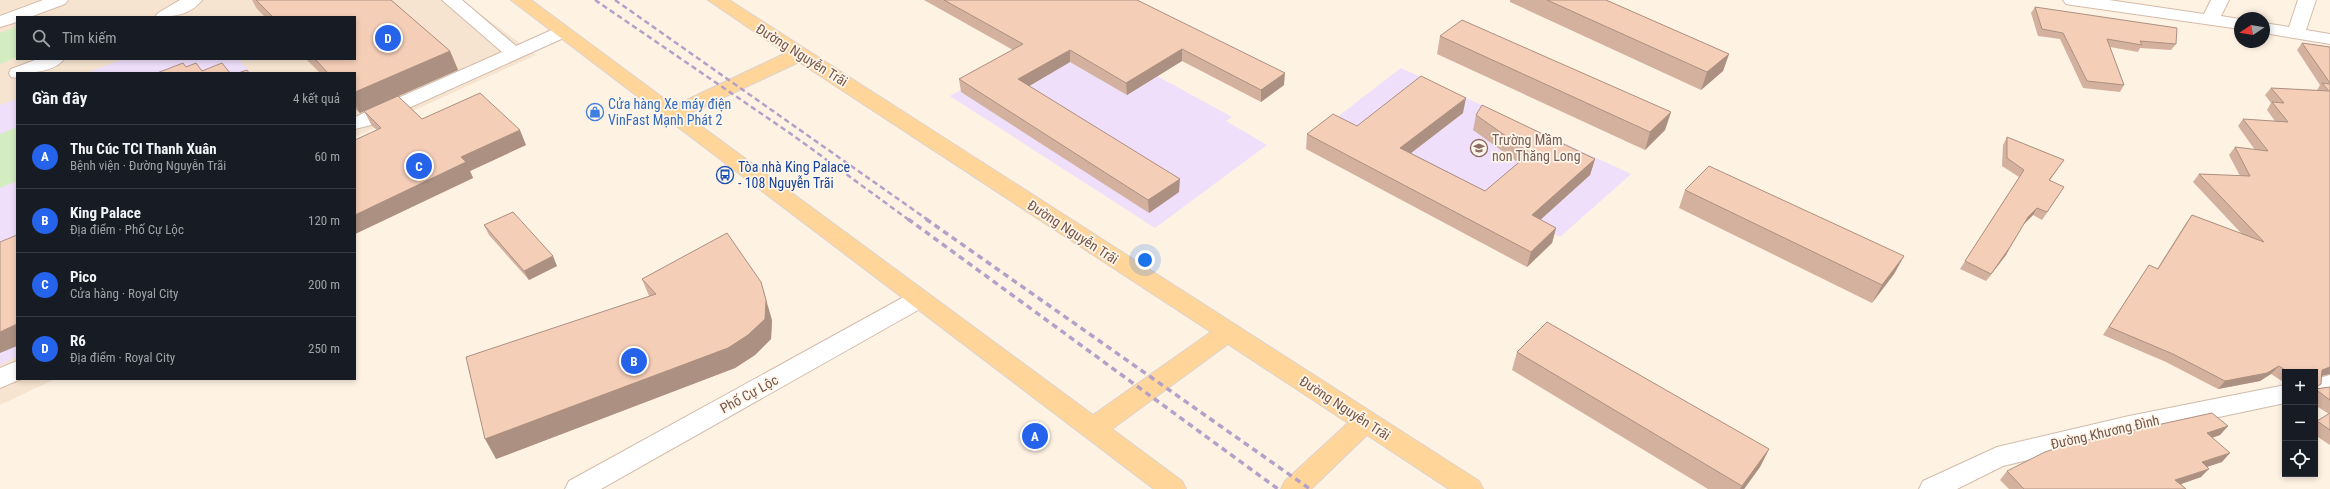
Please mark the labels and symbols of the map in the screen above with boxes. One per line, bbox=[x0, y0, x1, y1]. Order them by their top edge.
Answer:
north arrow bbox=[2234, 12, 2270, 48]
street label: Đường Nguyễn Trãi bbox=[753, 20, 851, 90]
pin: D bbox=[375, 23, 401, 53]
place label: Cửa hàng Xe máy điện VinFast Mạnh Phát 2 bbox=[608, 96, 731, 128]
shop icon: Cửa hàng Xe máy điện VinFast Mạnh Phát 2 bbox=[585, 102, 605, 122]
place label: Trường Mầm non Thăng Long bbox=[1492, 132, 1581, 164]
school or university icon: Trường Mầm non Thăng Long bbox=[1469, 138, 1489, 158]
pin: C bbox=[406, 151, 432, 181]
place label: Tòa nhà King Palace - 108 Nguyễn Trãi bbox=[738, 159, 851, 191]
bus stop icon: Tòa nhà King Palace - 108 Nguyễn Trãi bbox=[715, 165, 735, 185]
street label: Đường Nguyễn Trãi bbox=[1025, 197, 1121, 267]
your location bbox=[1135, 250, 1155, 270]
pin: B bbox=[621, 346, 647, 376]
street label: Phố Cự Lộc bbox=[717, 372, 781, 416]
street label: Đường Nguyễn Trãi bbox=[1297, 373, 1393, 443]
street label: Đường Khương Đình bbox=[2049, 412, 2161, 452]
pin: A bbox=[1022, 421, 1048, 451]

